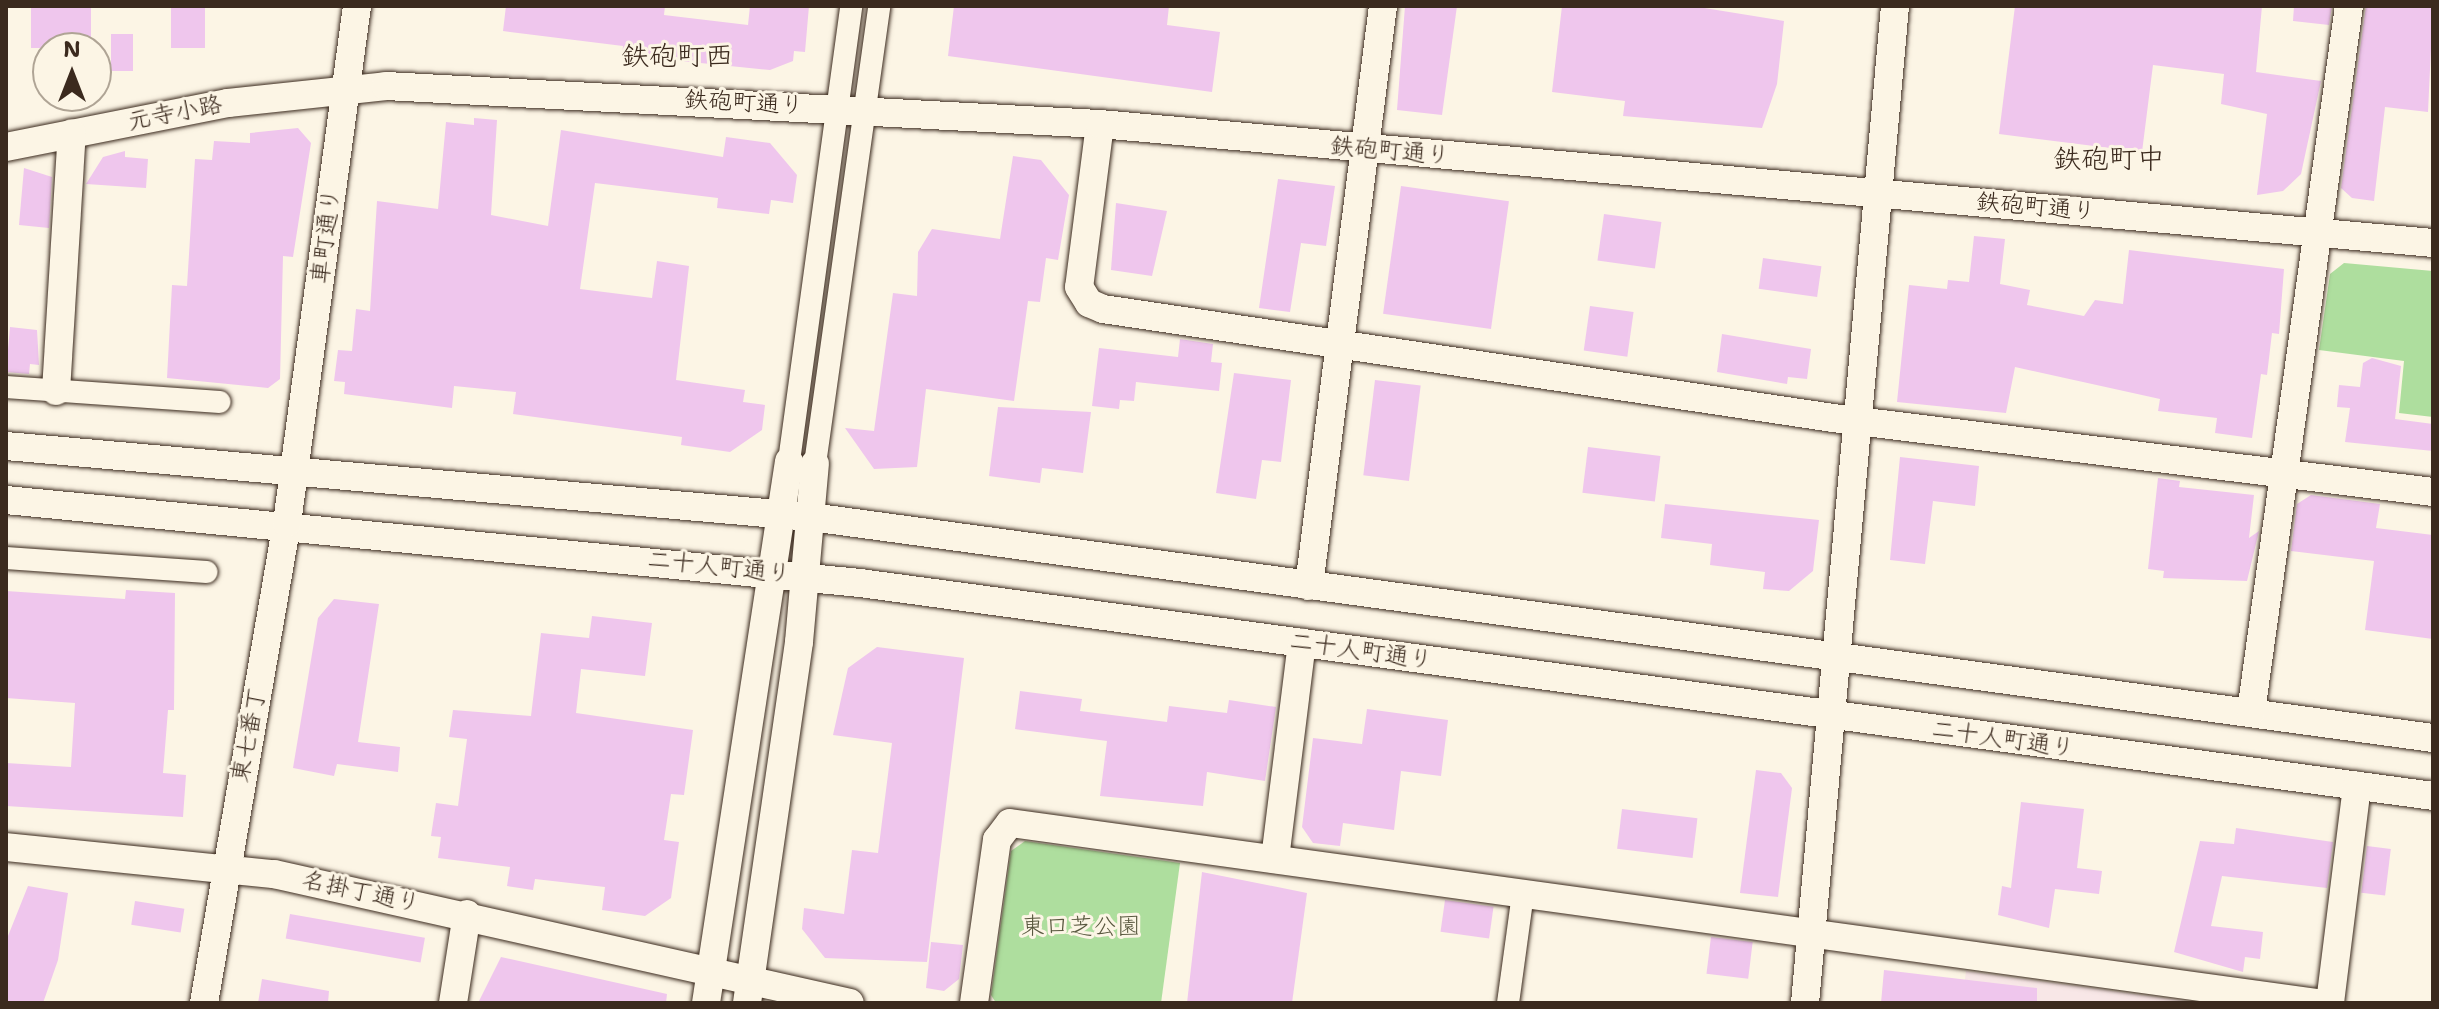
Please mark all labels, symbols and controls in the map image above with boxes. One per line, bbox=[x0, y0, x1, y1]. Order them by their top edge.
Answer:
north arrow bbox=[32, 32, 112, 112]
text: N bbox=[63, 35, 81, 64]
district label: 鉄砲町西 bbox=[621, 38, 733, 72]
street label: 鉄砲町通り bbox=[683, 85, 805, 121]
street label: 元寺小路 bbox=[125, 90, 225, 136]
street label: 鉄砲町通り bbox=[1329, 131, 1451, 171]
district label: 鉄砲町中 bbox=[2053, 141, 2165, 175]
street label: 車町通り bbox=[306, 187, 346, 285]
street label: 鉄砲町通り bbox=[1975, 187, 2097, 227]
street label: 二十人町通り bbox=[646, 545, 792, 589]
street label: 二十人町通り bbox=[1288, 627, 1434, 675]
street label: 東七番丁 bbox=[226, 685, 272, 785]
street label: 二十人町通り bbox=[1930, 715, 2076, 763]
street label: 名掛丁通り bbox=[299, 865, 423, 919]
park label: 東口芝公園 bbox=[1021, 913, 1141, 941]

